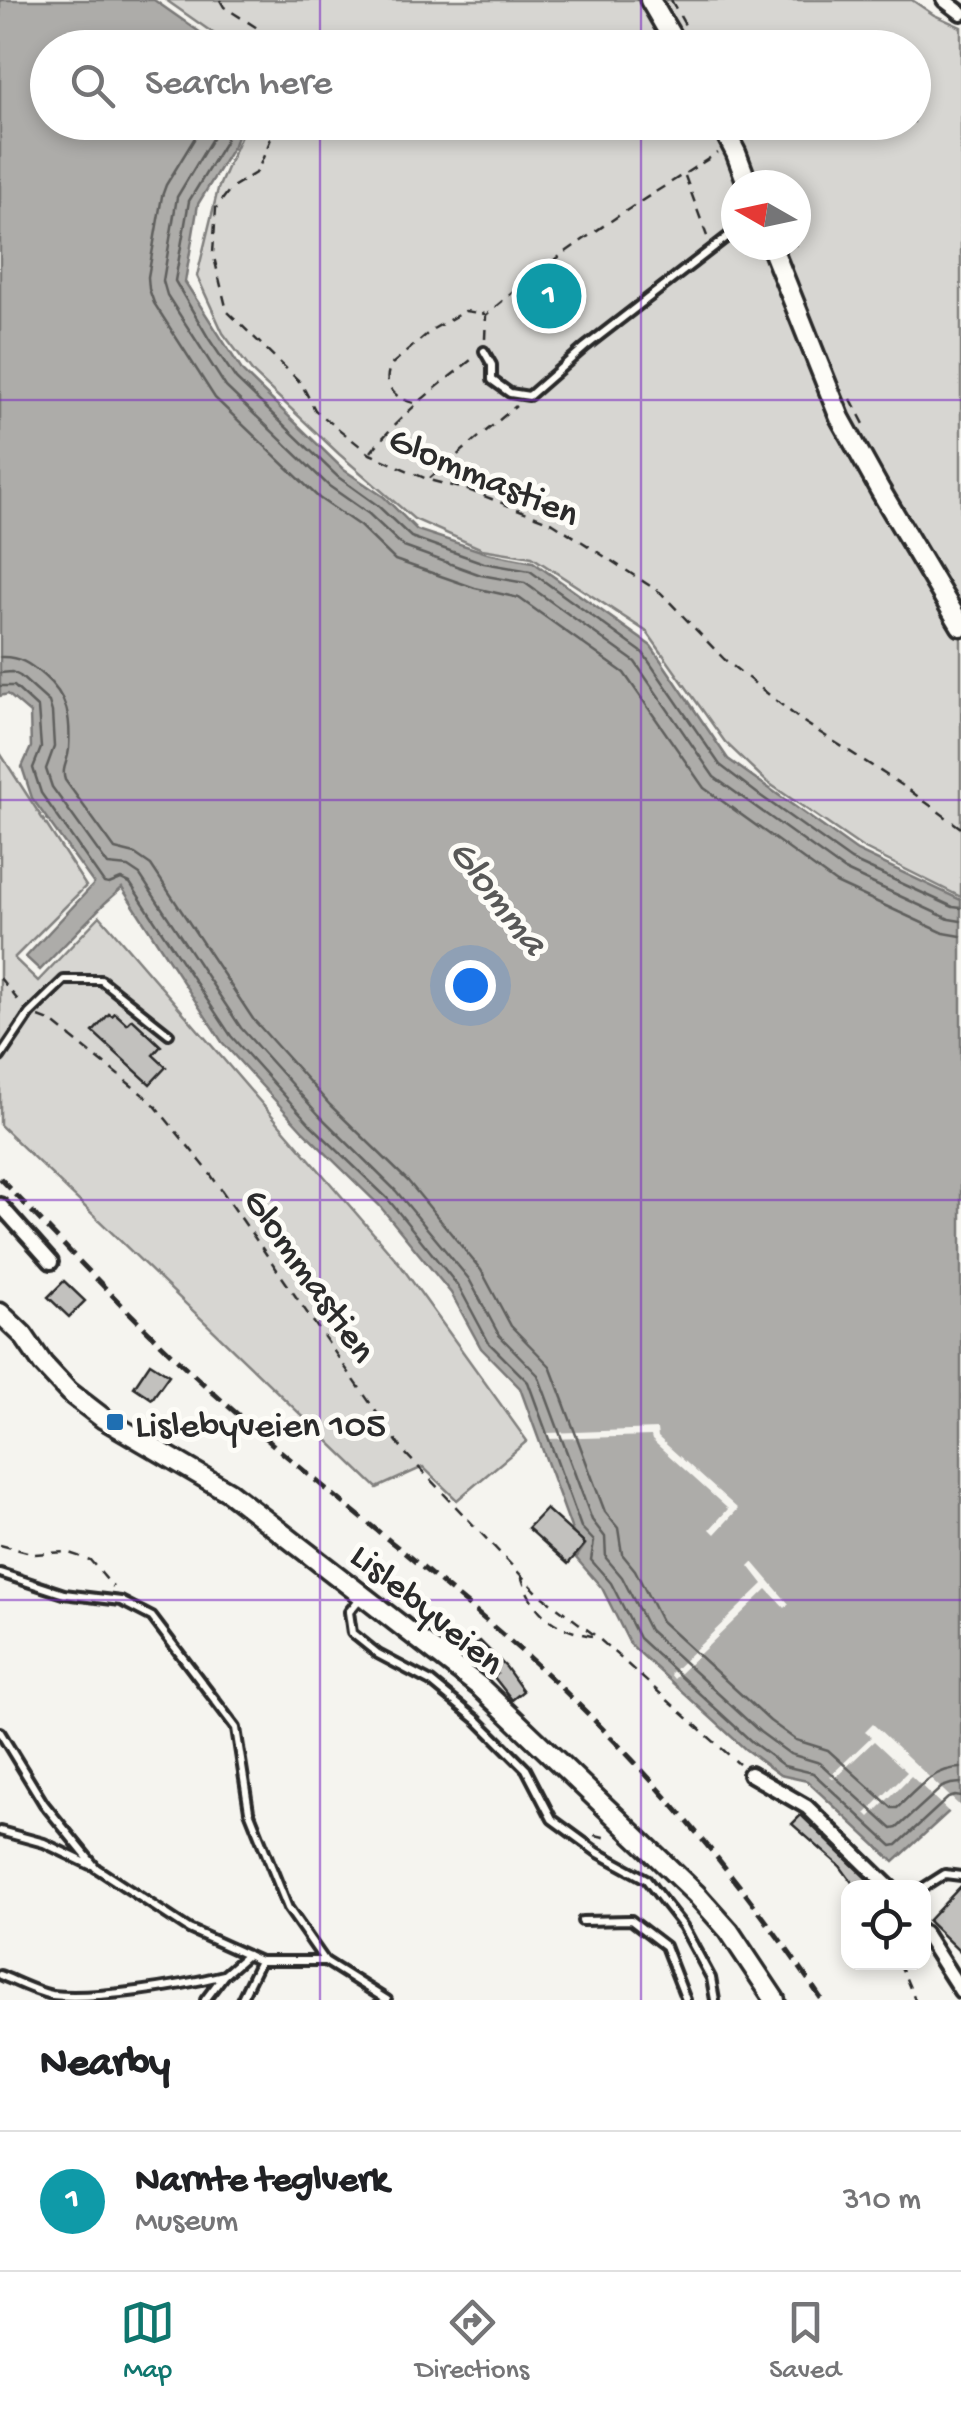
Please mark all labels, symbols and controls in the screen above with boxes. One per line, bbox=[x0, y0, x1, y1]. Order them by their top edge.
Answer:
search box bbox=[30, 30, 931, 140]
icon: search bbox=[65, 58, 120, 113]
text: Search here bbox=[145, 63, 332, 107]
north arrow bbox=[721, 170, 811, 260]
pin: 1 bbox=[516, 258, 582, 334]
street label: Glommastien bbox=[381, 420, 584, 539]
water label: Glomma bbox=[436, 832, 557, 968]
your location bbox=[445, 960, 496, 1011]
street label: Glommastien bbox=[231, 1182, 383, 1373]
place label: Lislebyveien 105 bbox=[135, 1406, 386, 1450]
marker: Lislebyveien 105 bbox=[104, 1411, 126, 1433]
street label: Lislebyveien bbox=[339, 1536, 511, 1687]
map controls bbox=[841, 1880, 931, 1970]
button: locate bbox=[841, 1880, 931, 1970]
text: Nearby bbox=[40, 2041, 170, 2090]
text: Narnte teglverk bbox=[135, 2160, 388, 2204]
text: 1 bbox=[66, 2182, 79, 2220]
text: 310 m bbox=[843, 2182, 921, 2220]
text: Museum bbox=[135, 2204, 238, 2242]
tab: Map bbox=[120, 2295, 175, 2388]
tab: Directions bbox=[415, 2295, 529, 2388]
tab: Saved bbox=[769, 2295, 841, 2388]

